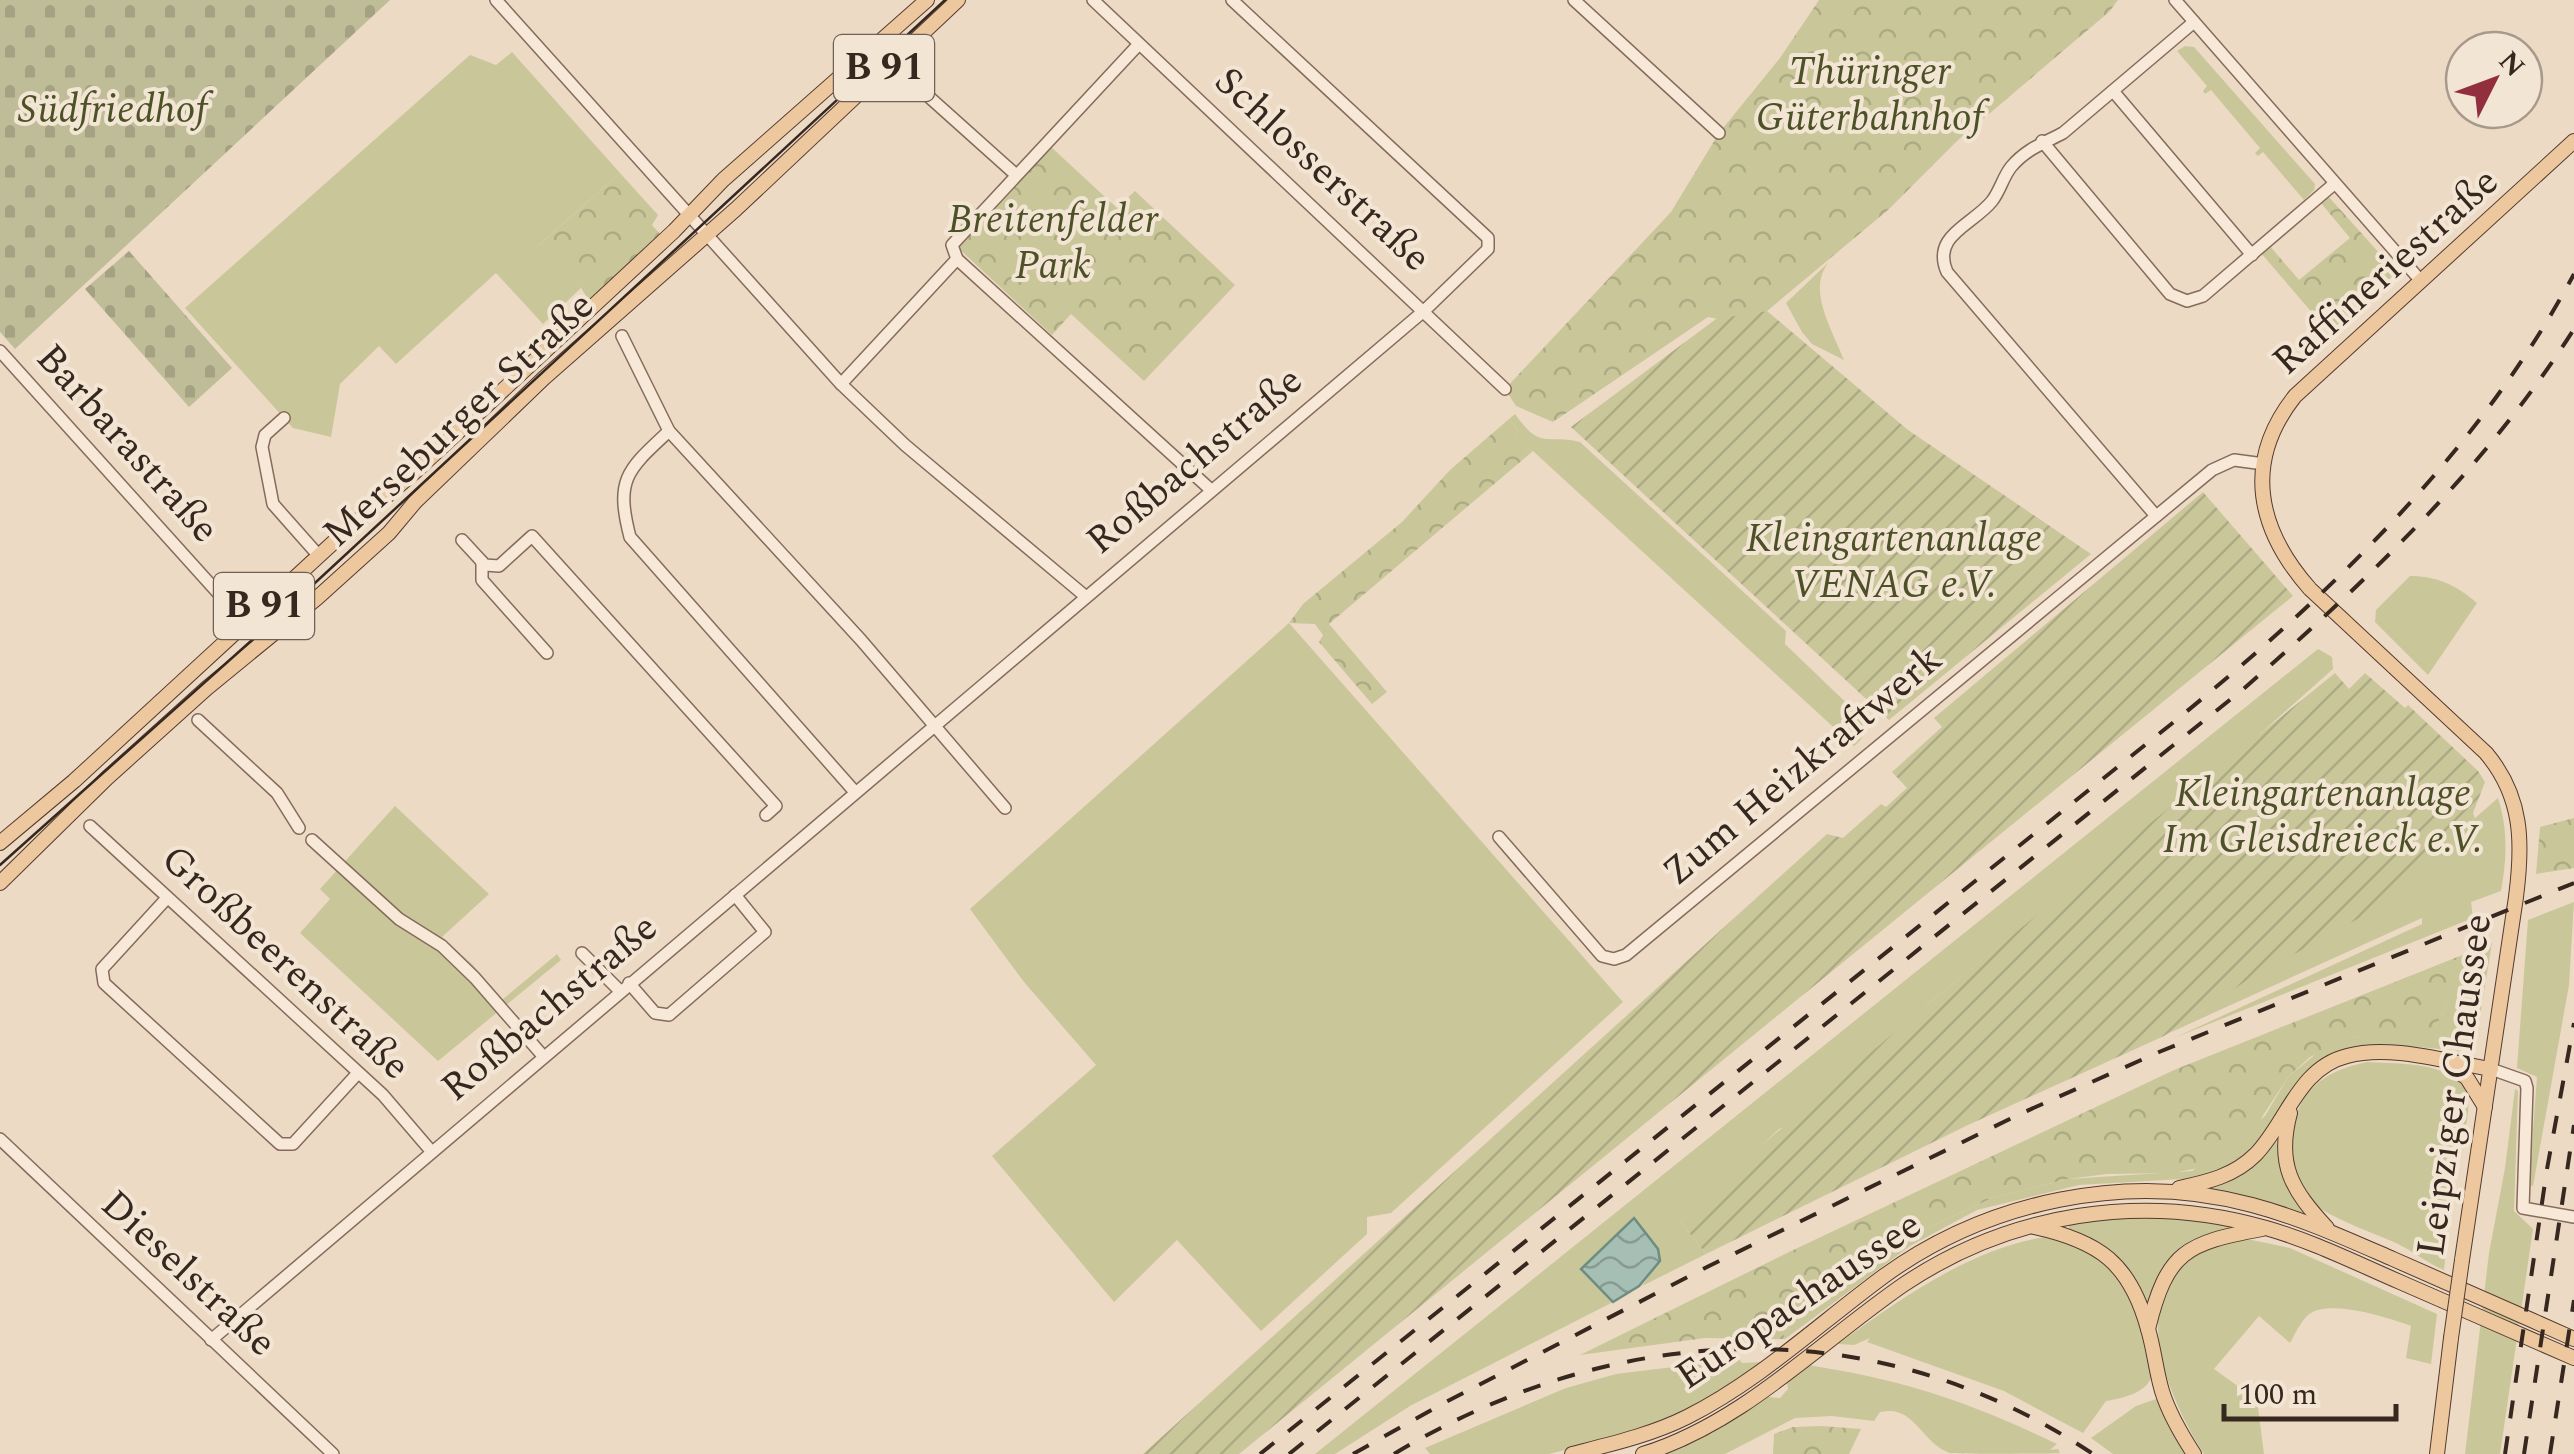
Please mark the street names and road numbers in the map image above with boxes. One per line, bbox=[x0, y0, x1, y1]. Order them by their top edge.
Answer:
road number: B 91 bbox=[834, 35, 934, 101]
street label: Schlosserstraße bbox=[1200, 53, 1444, 287]
street label: Raffineriestraße bbox=[2259, 153, 2513, 391]
street label: Merseburger Straße bbox=[309, 277, 609, 563]
street label: Barbarastraße bbox=[21, 331, 233, 557]
street label: Roßbachstraße bbox=[1073, 352, 1317, 570]
road number: B 91 bbox=[214, 573, 314, 639]
street label: Zum Heizkraftwerk bbox=[1650, 630, 1956, 902]
street label: Großbeerenstraße bbox=[146, 831, 424, 1095]
street label: Roßbachstraße bbox=[428, 899, 672, 1117]
street label: Leipziger Chaussee bbox=[2401, 910, 2509, 1260]
street label: Dieselstraße bbox=[86, 1176, 290, 1372]
street label: Europachaussee bbox=[1664, 1196, 1934, 1406]

